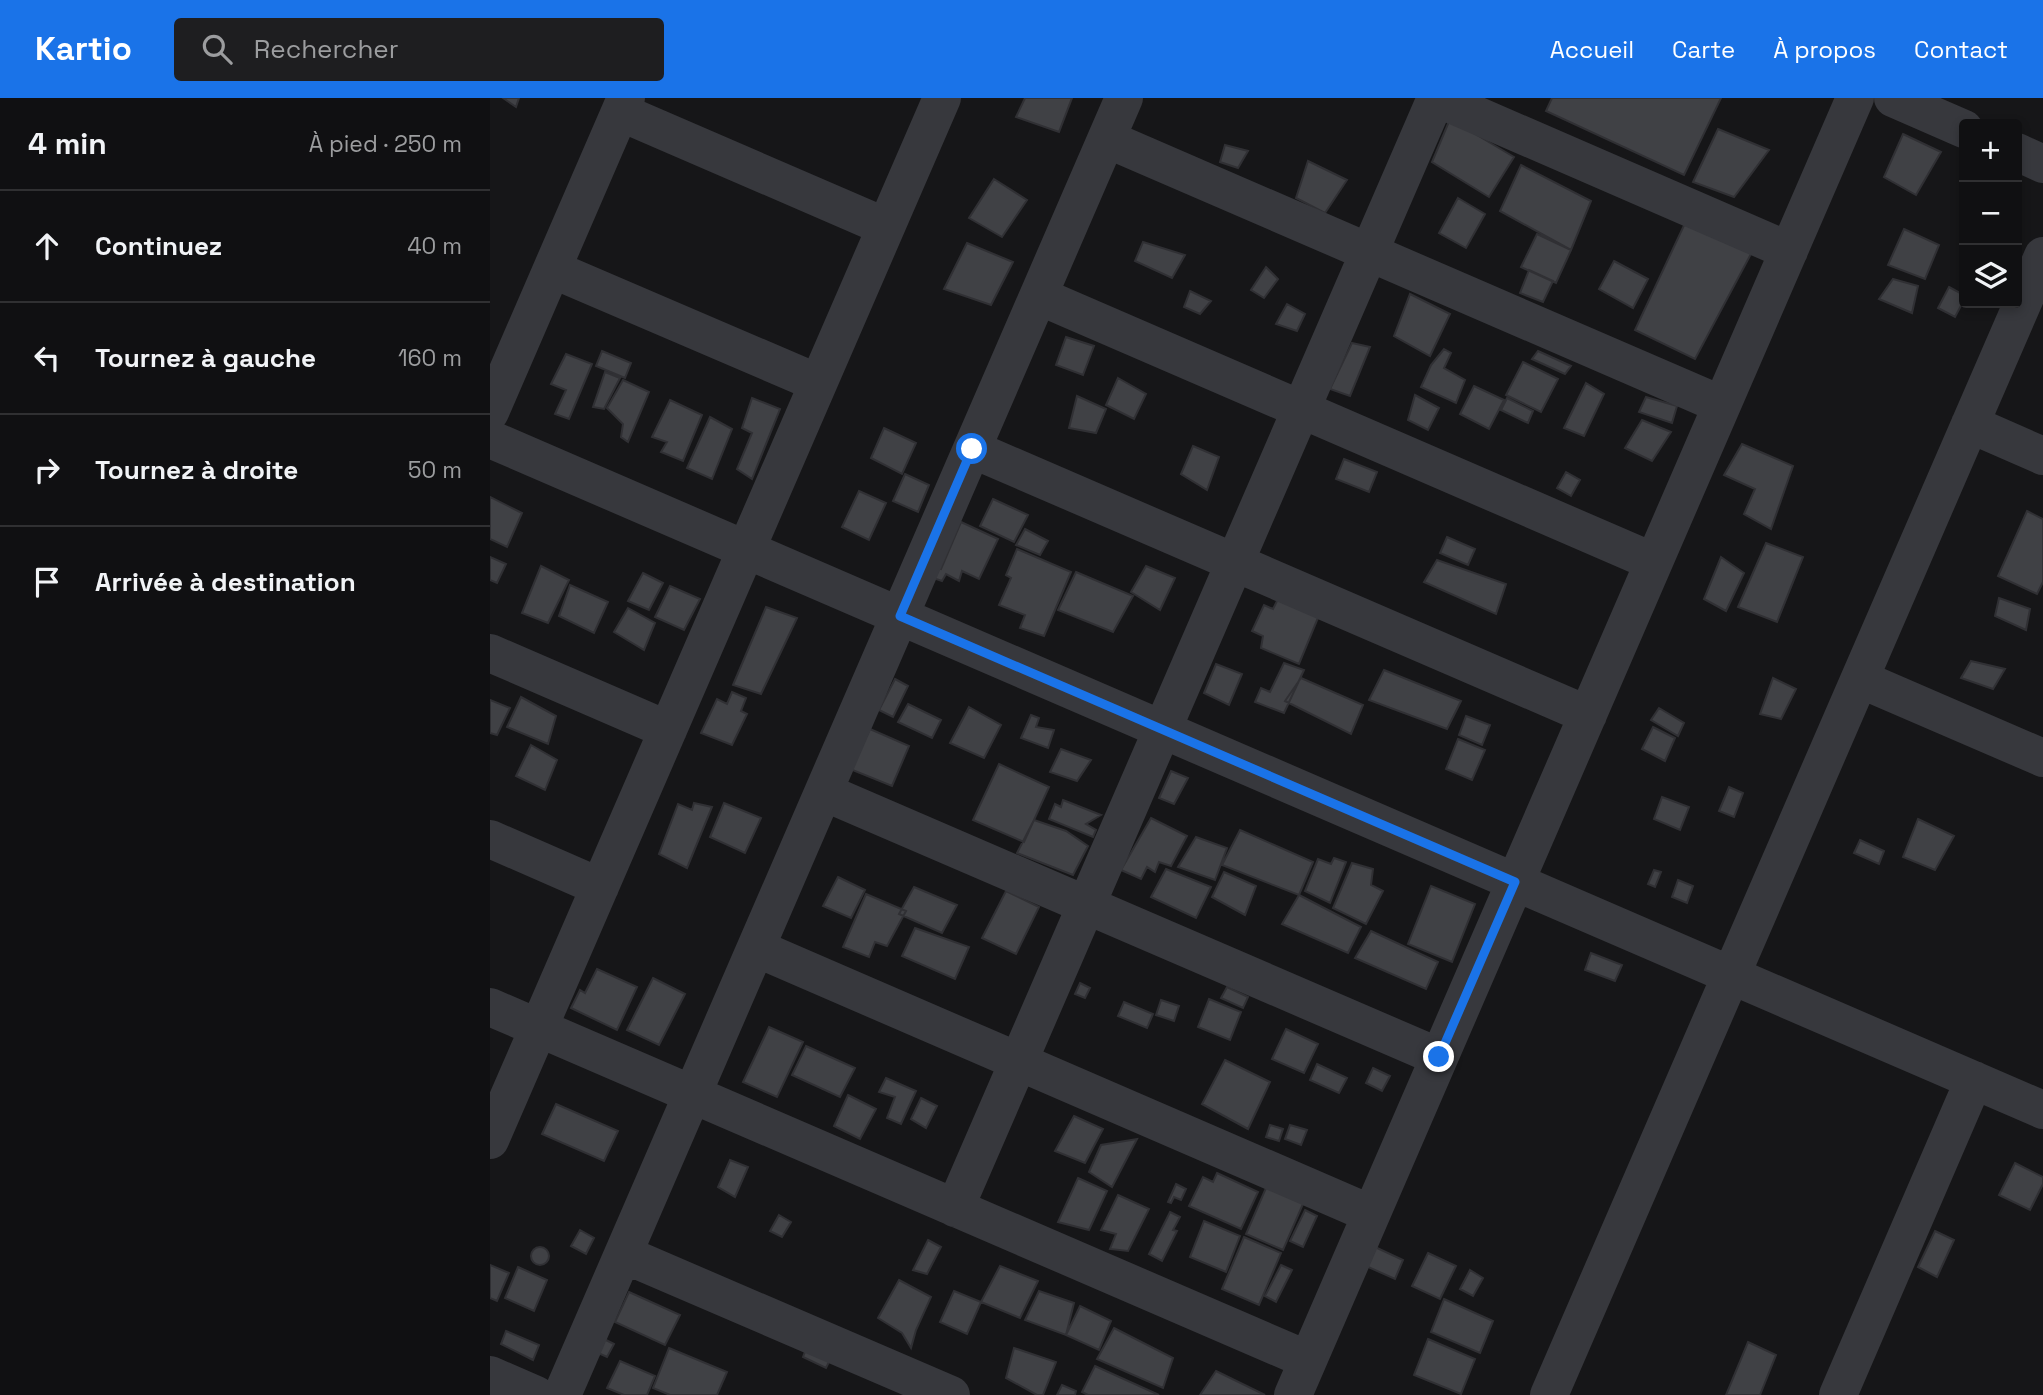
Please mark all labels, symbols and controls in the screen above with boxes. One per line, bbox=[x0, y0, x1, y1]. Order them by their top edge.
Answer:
search box bbox=[174, 18, 664, 81]
text: Kartio bbox=[35, 28, 132, 70]
icon: search bbox=[198, 30, 236, 68]
text: Rechercher bbox=[254, 32, 399, 66]
text: Accueil bbox=[1550, 34, 1634, 65]
text: Carte bbox=[1672, 34, 1735, 65]
text: À propos bbox=[1773, 34, 1876, 65]
text: Contact bbox=[1914, 34, 2008, 65]
map controls bbox=[1959, 119, 2022, 308]
button: + bbox=[1959, 119, 2022, 182]
text: 4 min bbox=[28, 124, 107, 163]
text: À pied · 250 m bbox=[309, 129, 462, 159]
button: − bbox=[1959, 182, 2022, 245]
icon: ahead bbox=[28, 227, 66, 265]
text: Continuez bbox=[95, 229, 222, 263]
text: 40 m bbox=[407, 231, 462, 261]
button: layers bbox=[1959, 245, 2022, 308]
icon: left bbox=[28, 339, 66, 377]
text: Tournez à gauche bbox=[95, 341, 316, 375]
text: 160 m bbox=[398, 343, 462, 373]
route start bbox=[956, 433, 987, 464]
icon: right bbox=[28, 451, 66, 489]
text: Tournez à droite bbox=[95, 453, 298, 487]
text: 50 m bbox=[408, 455, 462, 485]
icon: arrive bbox=[28, 563, 66, 601]
text: Arrivée à destination bbox=[95, 565, 356, 599]
route end bbox=[1423, 1041, 1454, 1072]

